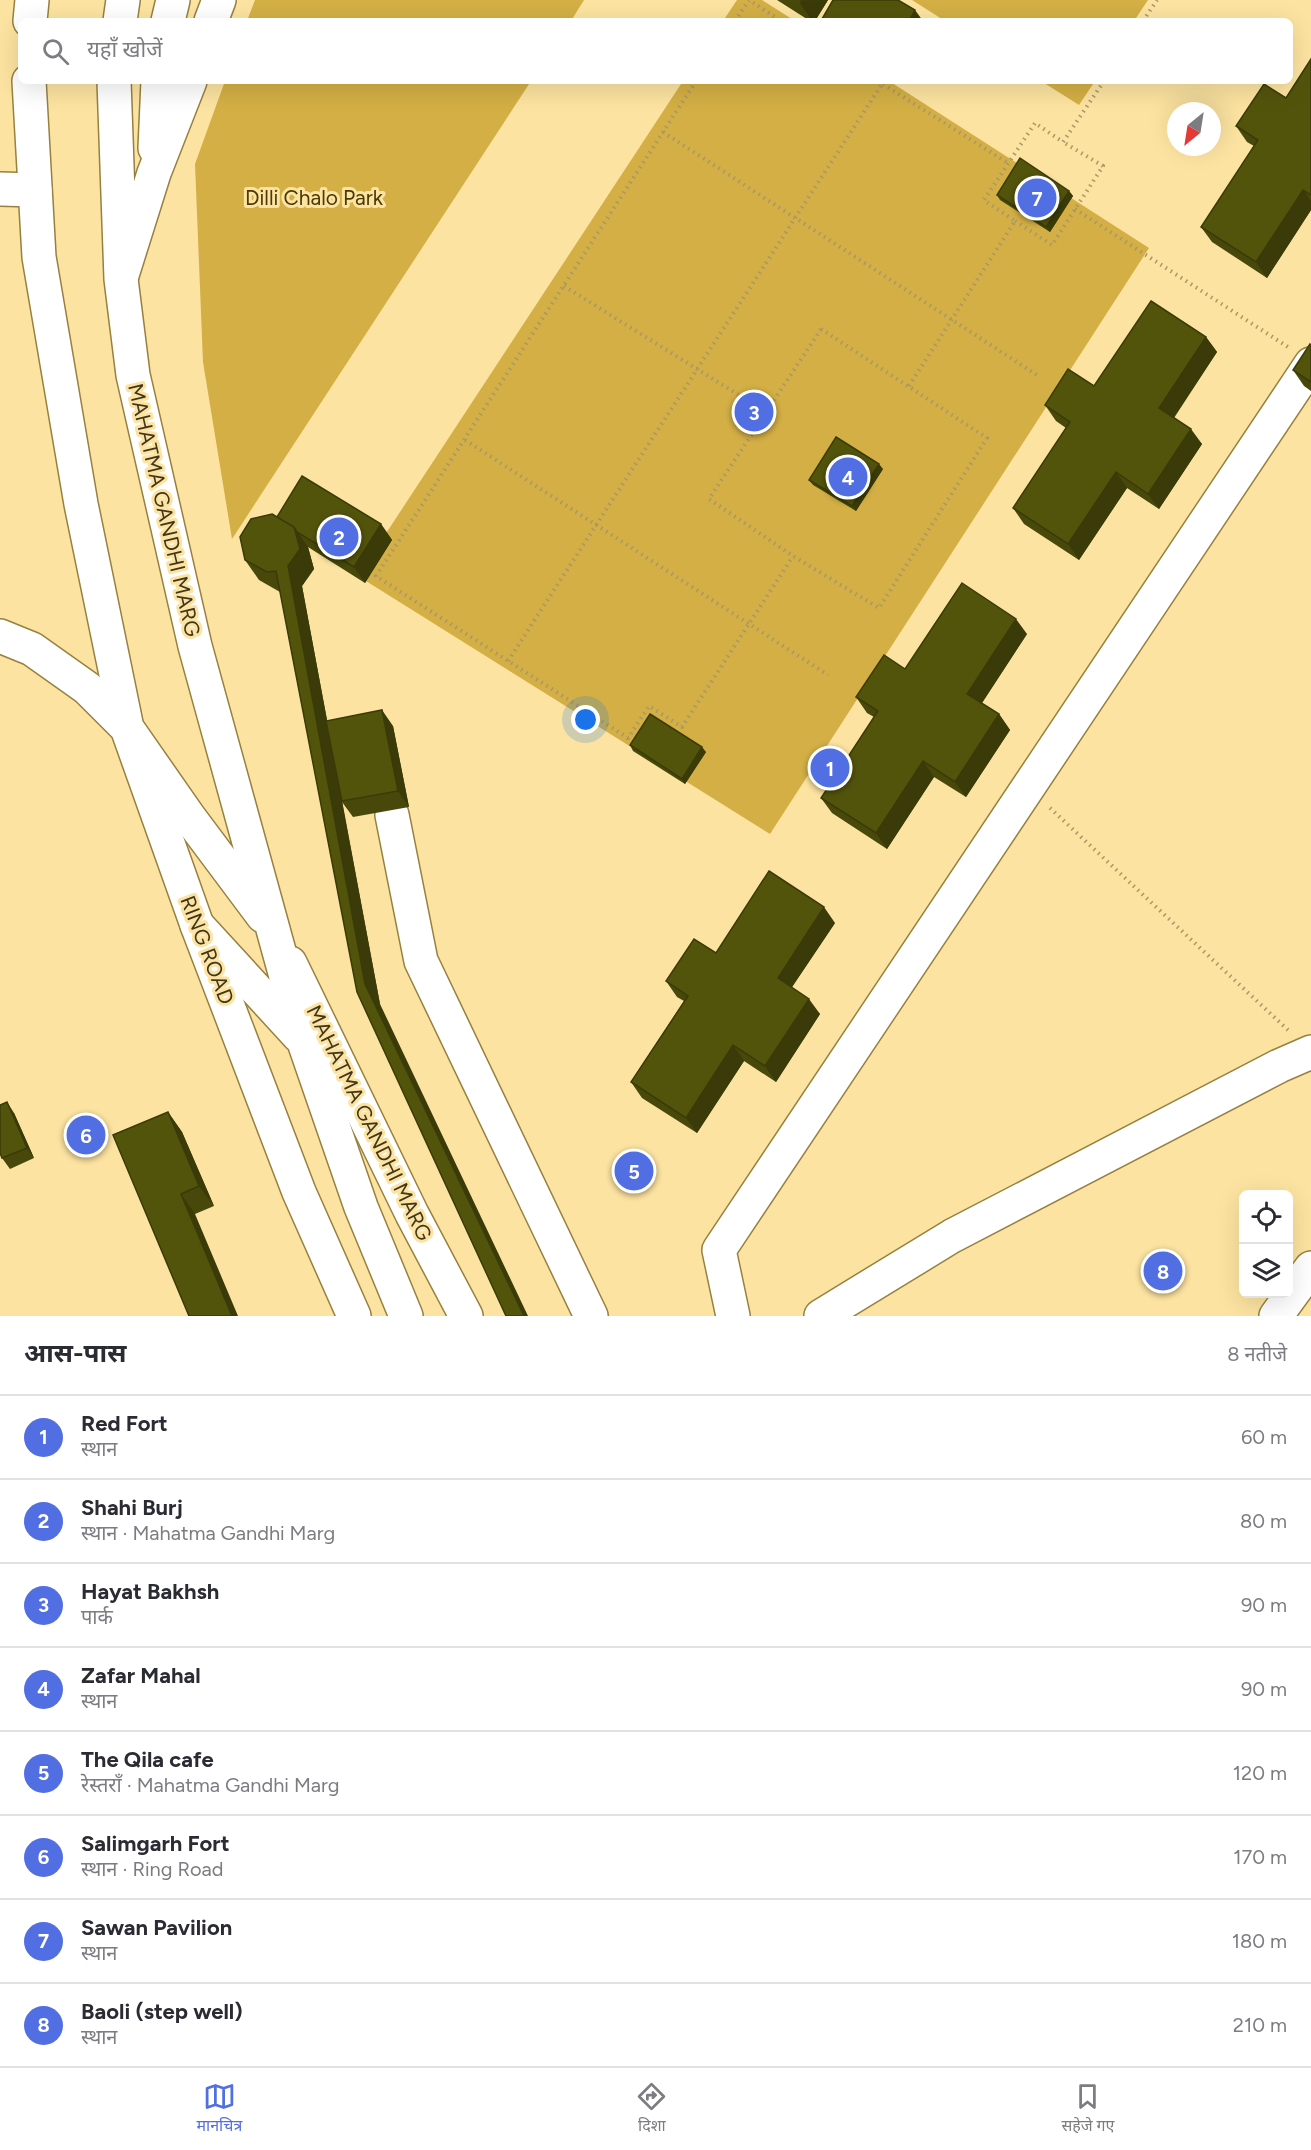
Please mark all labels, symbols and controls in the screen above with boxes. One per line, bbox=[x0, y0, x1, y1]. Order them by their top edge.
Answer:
search box bbox=[18, 18, 1293, 84]
icon: search bbox=[39, 35, 72, 68]
text: यहाँ खोजें bbox=[87, 36, 163, 63]
north arrow bbox=[1167, 102, 1221, 156]
pin: 7 bbox=[1018, 176, 1056, 220]
park label: Dilli Chalo Park bbox=[245, 185, 384, 210]
street label: MAHATMA GANDHI MARG bbox=[123, 381, 206, 639]
pin: 3 bbox=[734, 390, 774, 434]
pin: 4 bbox=[828, 454, 868, 500]
pin: 2 bbox=[320, 514, 358, 560]
your location bbox=[571, 705, 600, 734]
pin: 1 bbox=[810, 746, 850, 790]
street label: RING ROAD bbox=[175, 892, 240, 1008]
street label: MAHATMA GANDHI MARG bbox=[301, 1001, 437, 1245]
pin: 6 bbox=[66, 1112, 106, 1158]
pin: 5 bbox=[614, 1148, 654, 1194]
map controls bbox=[1239, 1190, 1293, 1298]
button: locate bbox=[1239, 1190, 1293, 1244]
button: layers bbox=[1239, 1244, 1293, 1298]
pin: 8 bbox=[1144, 1248, 1182, 1294]
text: आस-पास bbox=[24, 1337, 126, 1369]
text: 8 नतीजे bbox=[1227, 1342, 1287, 1366]
text: Red Fort bbox=[81, 1410, 168, 1437]
text: 1 bbox=[39, 1425, 48, 1449]
text: 60 m bbox=[1241, 1425, 1287, 1449]
text: स्थान bbox=[81, 1437, 117, 1461]
text: Shahi Burj bbox=[81, 1494, 183, 1521]
text: 2 bbox=[38, 1509, 49, 1533]
text: 80 m bbox=[1240, 1509, 1287, 1533]
text: स्थान · Mahatma Gandhi Marg bbox=[81, 1521, 335, 1545]
text: Hayat Bakhsh bbox=[81, 1578, 219, 1605]
text: 3 bbox=[38, 1593, 49, 1617]
text: 90 m bbox=[1241, 1593, 1287, 1617]
text: पार्क bbox=[81, 1605, 113, 1629]
text: Zafar Mahal bbox=[81, 1662, 201, 1689]
text: 4 bbox=[37, 1677, 50, 1701]
text: 90 m bbox=[1241, 1677, 1287, 1701]
text: स्थान bbox=[81, 1689, 117, 1713]
text: The Qila cafe bbox=[81, 1746, 214, 1773]
text: 5 bbox=[38, 1761, 49, 1785]
text: 120 m bbox=[1233, 1761, 1287, 1785]
text: रेस्तराँ · Mahatma Gandhi Marg bbox=[81, 1773, 340, 1797]
text: Salimgarh Fort bbox=[81, 1830, 229, 1857]
text: 6 bbox=[38, 1845, 49, 1869]
text: 170 m bbox=[1233, 1845, 1287, 1869]
text: स्थान · Ring Road bbox=[81, 1857, 223, 1881]
text: Sawan Pavilion bbox=[81, 1914, 232, 1941]
text: 7 bbox=[38, 1929, 49, 1953]
text: 180 m bbox=[1232, 1929, 1287, 1953]
text: स्थान bbox=[81, 1941, 117, 1965]
text: Baoli (step well) bbox=[81, 1998, 243, 2025]
text: 8 bbox=[37, 2013, 50, 2037]
text: 210 m bbox=[1233, 2013, 1287, 2037]
text: स्थान bbox=[81, 2025, 117, 2049]
tab: मानचित्र bbox=[197, 2080, 242, 2138]
tab: दिशा bbox=[635, 2080, 668, 2138]
tab: सहेजे गए bbox=[1061, 2080, 1114, 2138]

